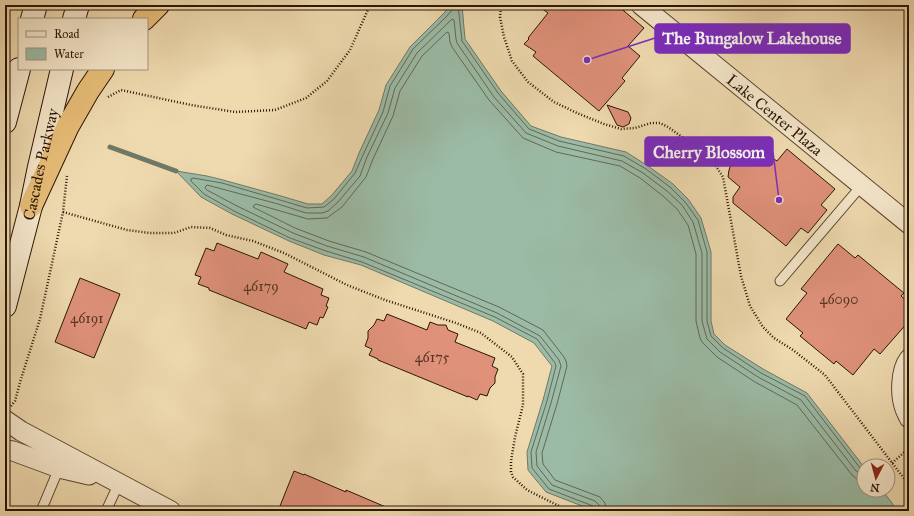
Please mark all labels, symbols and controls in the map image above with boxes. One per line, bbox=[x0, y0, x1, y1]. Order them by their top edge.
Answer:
legend bbox=[18, 18, 148, 70]
callout: The Bungalow Lakehouse bbox=[655, 24, 850, 53]
text: Road bbox=[54, 27, 80, 41]
text: The Bungalow Lakehouse bbox=[661, 28, 842, 49]
text: Water bbox=[54, 47, 84, 61]
street label: Lake Center Plaza bbox=[723, 70, 827, 160]
street label: Cascades Parkway bbox=[19, 106, 63, 223]
callout: Cherry Blossom bbox=[645, 137, 773, 166]
text: Cherry Blossom bbox=[653, 142, 766, 163]
house number: 46179 bbox=[243, 278, 279, 295]
house number: 46090 bbox=[820, 291, 858, 308]
house number: 46191 bbox=[70, 310, 104, 327]
house number: 46175 bbox=[415, 349, 450, 366]
north arrow bbox=[856, 458, 896, 498]
text: N bbox=[869, 480, 880, 494]

